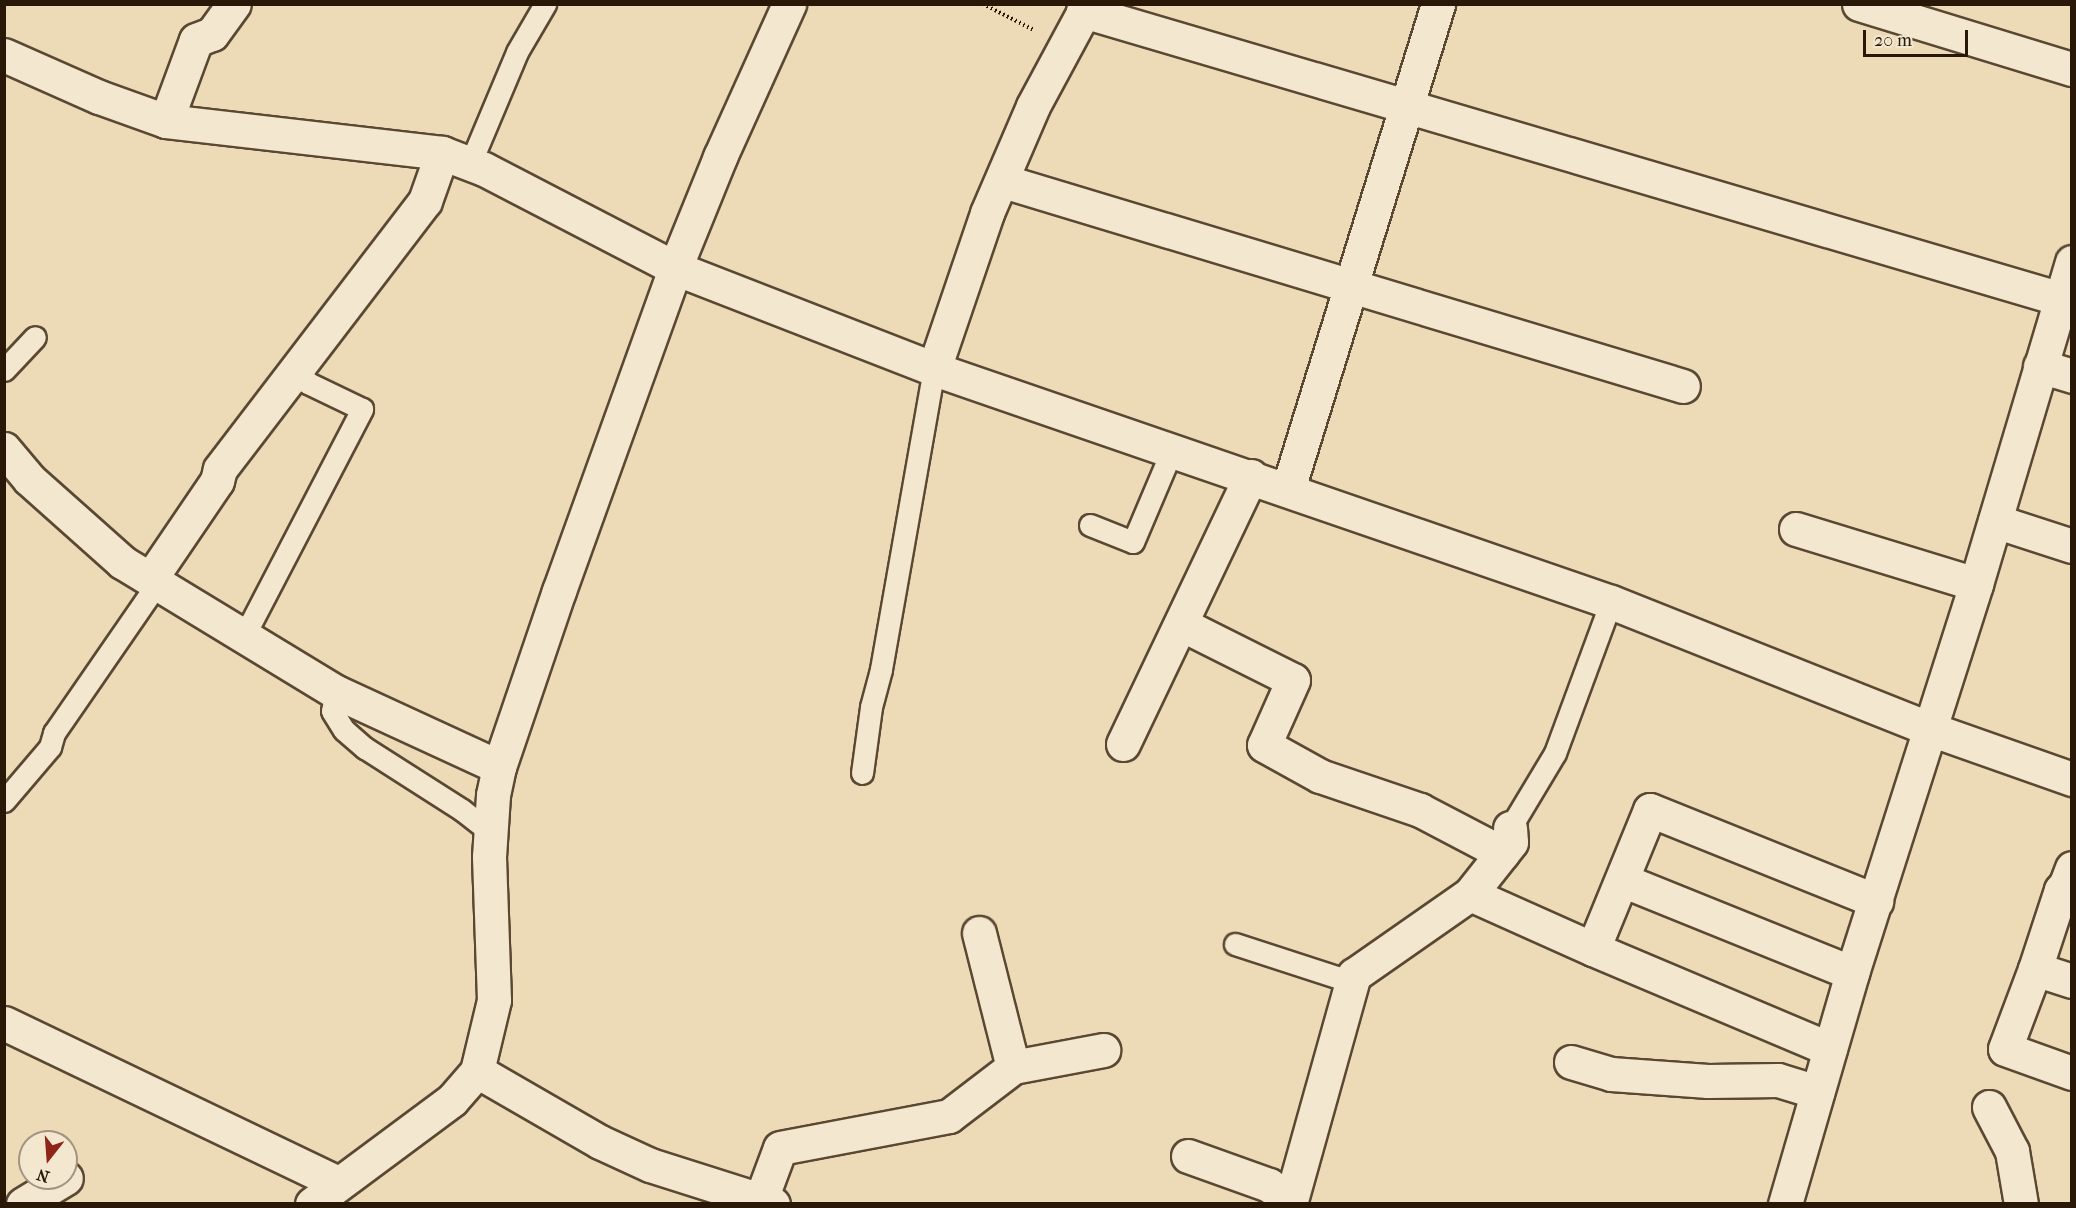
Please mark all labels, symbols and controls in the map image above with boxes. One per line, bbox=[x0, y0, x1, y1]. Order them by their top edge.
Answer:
scale bar bbox=[1866, 18, 1971, 56]
text: 20 m bbox=[1874, 30, 1912, 51]
north arrow bbox=[18, 1130, 78, 1190]
text: N bbox=[35, 1165, 52, 1187]

